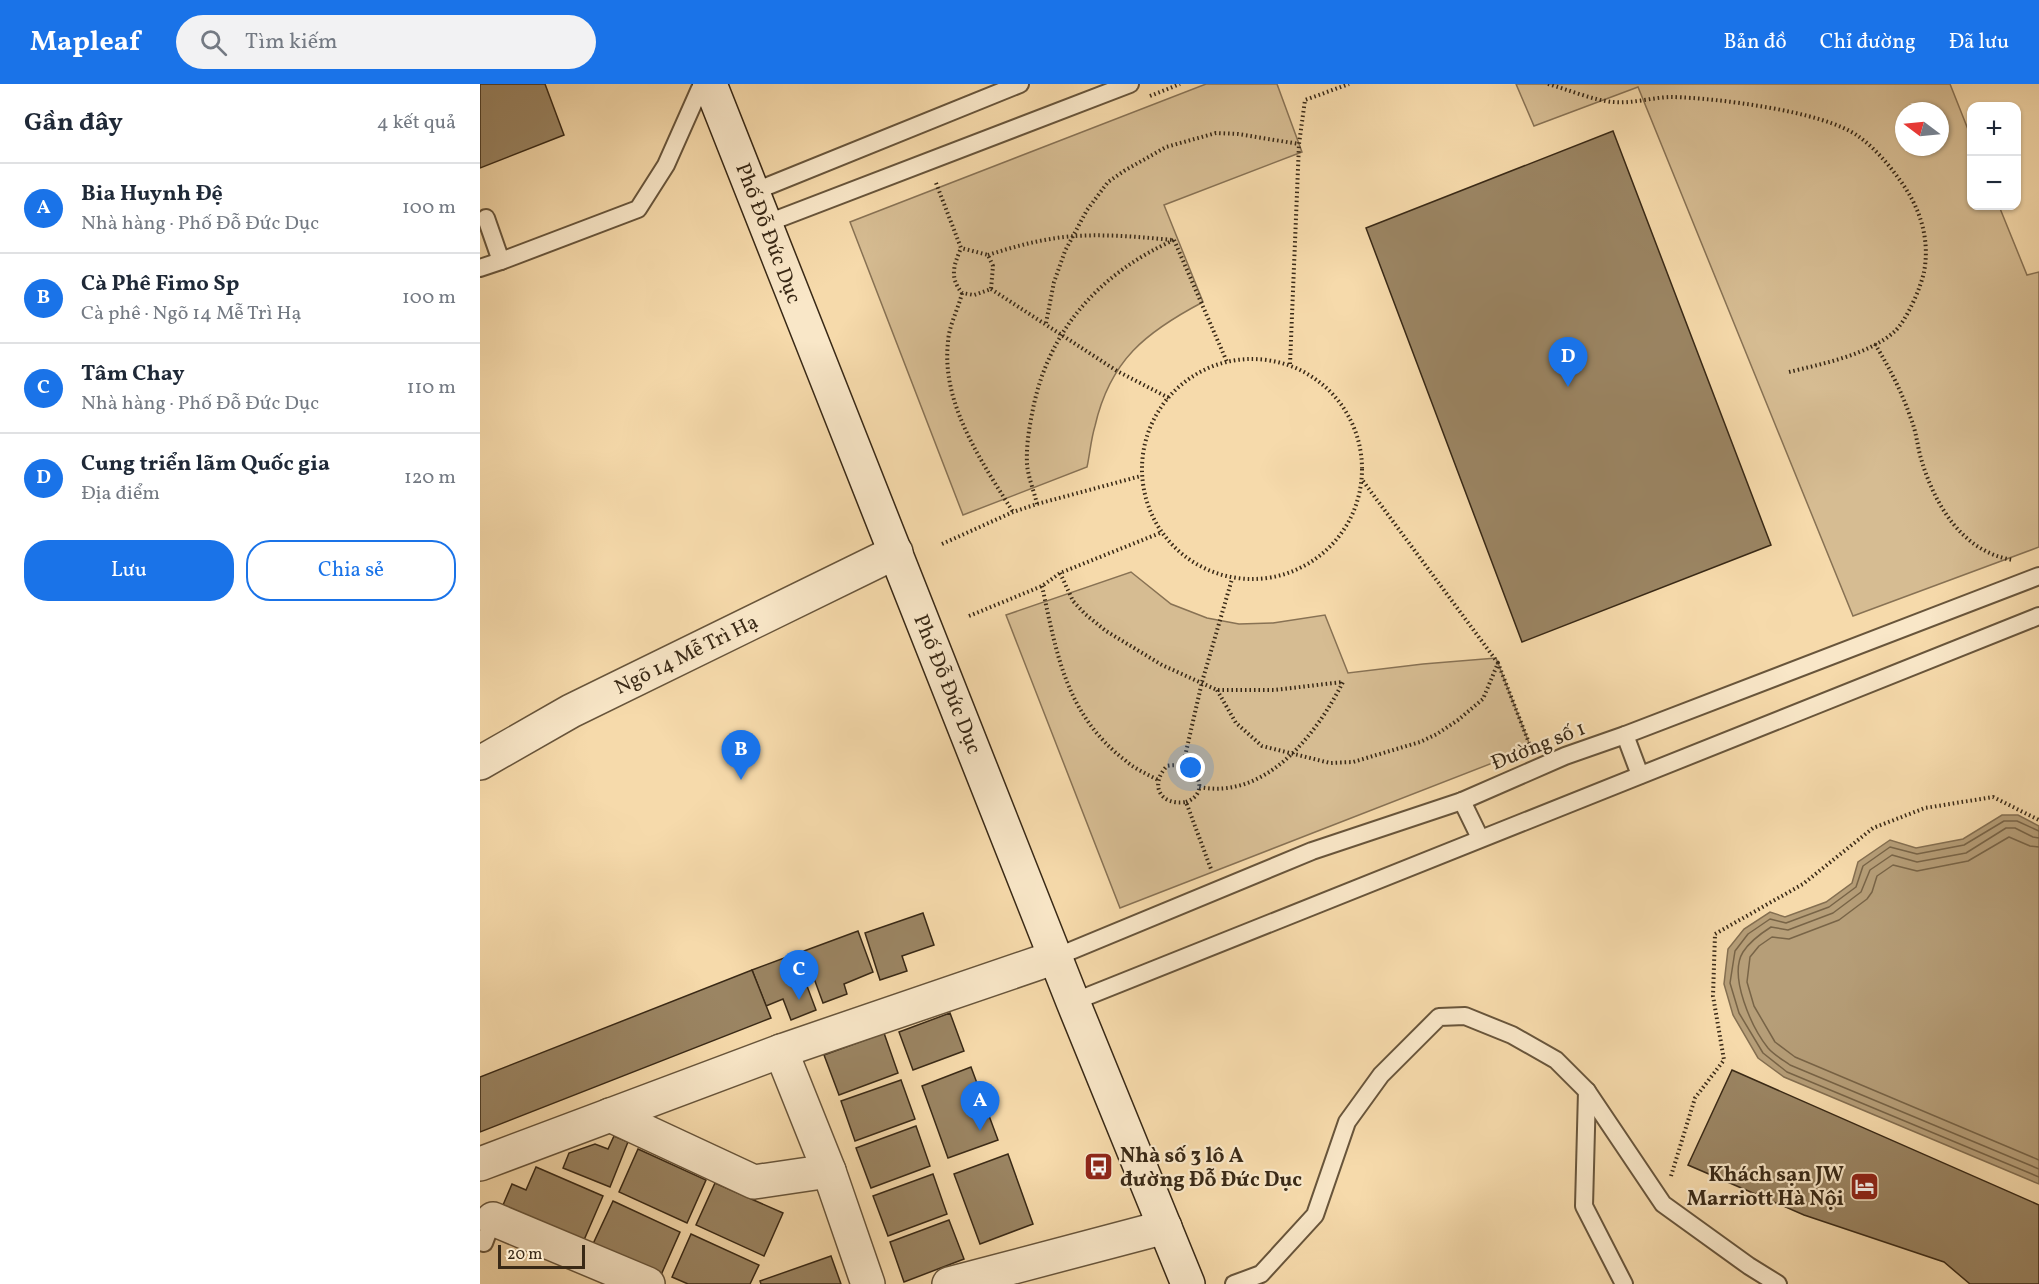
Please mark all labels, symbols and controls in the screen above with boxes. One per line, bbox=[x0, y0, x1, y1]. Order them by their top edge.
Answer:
search box bbox=[176, 15, 596, 69]
text: Mapleaf bbox=[30, 23, 140, 62]
icon: search bbox=[197, 26, 230, 59]
text: Tìm kiếm bbox=[245, 27, 338, 58]
text: Bản đồ bbox=[1723, 28, 1787, 57]
text: Chỉ đường bbox=[1820, 28, 1916, 57]
text: Đã lưu bbox=[1949, 28, 2009, 57]
north arrow bbox=[1895, 102, 1949, 156]
map controls bbox=[1967, 102, 2021, 210]
button: + bbox=[1967, 102, 2021, 156]
text: Gần đây bbox=[24, 105, 123, 141]
text: 4 kết quả bbox=[377, 109, 456, 137]
button: − bbox=[1967, 156, 2021, 210]
street label: Phố Đỗ Đức Dục bbox=[727, 159, 808, 308]
text: Bia Huynh Đệ bbox=[81, 179, 223, 210]
text: A bbox=[36, 194, 51, 222]
text: 100 m bbox=[402, 194, 456, 222]
text: Nhà hàng · Phố Đỗ Đức Dục bbox=[81, 210, 319, 238]
text: Cà Phê Fimo Sp bbox=[81, 269, 239, 300]
text: B bbox=[37, 284, 50, 312]
text: 100 m bbox=[402, 284, 456, 312]
text: Cà phê · Ngõ 14 Mễ Trì Hạ bbox=[81, 300, 301, 328]
pin: D bbox=[1548, 338, 1588, 387]
text: Tâm Chay bbox=[81, 359, 185, 390]
text: C bbox=[37, 374, 50, 402]
text: 110 m bbox=[407, 374, 456, 402]
text: Nhà hàng · Phố Đỗ Đức Dục bbox=[81, 390, 319, 418]
text: Cung triển lãm Quốc gia bbox=[81, 449, 330, 480]
text: D bbox=[36, 464, 51, 492]
text: 120 m bbox=[404, 464, 456, 492]
text: Địa điểm bbox=[81, 480, 160, 508]
button: Lưu bbox=[24, 540, 234, 601]
button: Chia sẻ bbox=[246, 540, 456, 601]
street label: Ngõ 14 Mễ Trì Hạ bbox=[610, 608, 763, 703]
street label: Phố Đỗ Đức Dục bbox=[905, 610, 988, 759]
street label: Đường số 1 bbox=[1487, 714, 1590, 778]
pin: B bbox=[722, 730, 760, 780]
your location bbox=[1176, 753, 1205, 782]
pin: C bbox=[780, 950, 818, 1000]
pin: A bbox=[960, 1082, 1000, 1131]
place label: Nhà số 3 lô A đường Đỗ Đức Dục bbox=[1120, 1142, 1302, 1195]
bus stop icon: Nhà số 3 lô A đường Đỗ Đức Dục bbox=[1083, 1151, 1115, 1183]
place label: Khách sạn JW Marriott Hà Nội bbox=[1687, 1161, 1844, 1214]
hotel icon: Khách sạn JW Marriott Hà Nội bbox=[1849, 1170, 1881, 1202]
scale bar bbox=[498, 1242, 585, 1270]
text: 20 m bbox=[507, 1244, 542, 1266]

